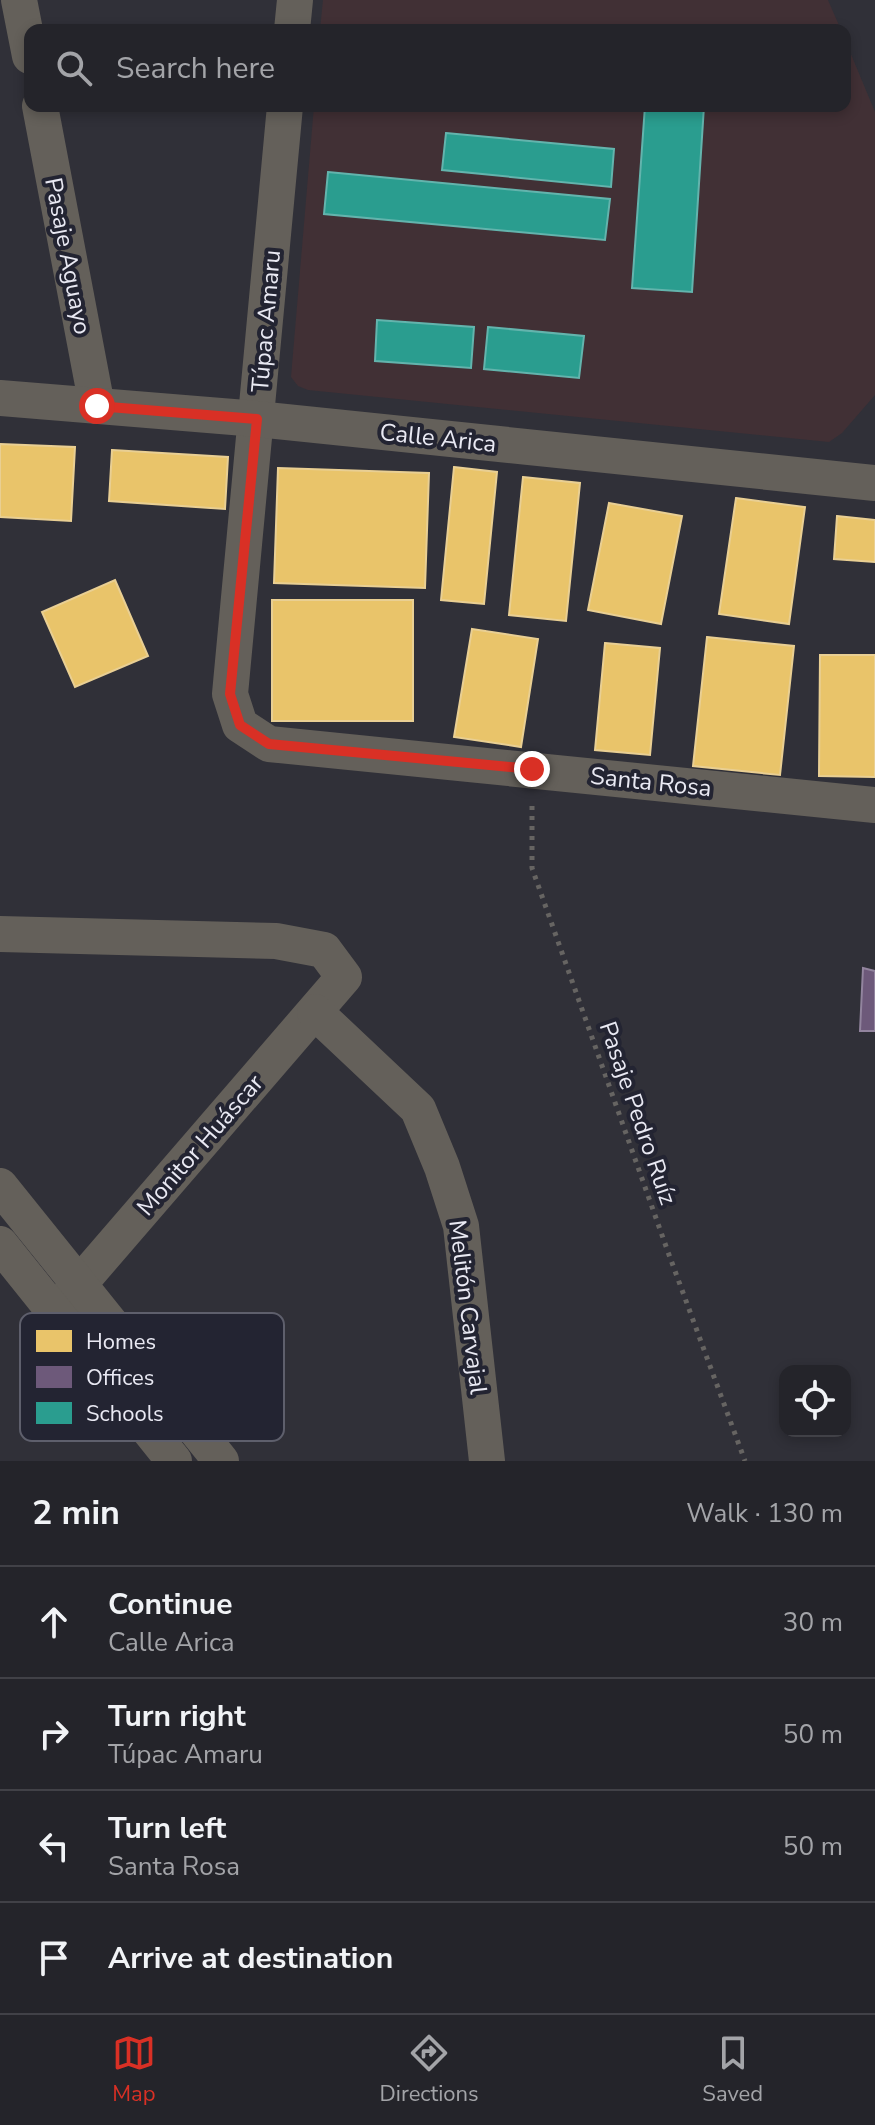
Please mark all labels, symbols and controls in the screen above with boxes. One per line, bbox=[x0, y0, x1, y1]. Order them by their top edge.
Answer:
search box bbox=[24, 24, 851, 112]
icon: search bbox=[52, 46, 96, 90]
text: Search here bbox=[116, 48, 275, 89]
street label: Pasaje Aguayo bbox=[37, 175, 99, 337]
street label: Túpac Amaru bbox=[244, 248, 288, 394]
route start bbox=[79, 388, 115, 424]
street label: Calle Arica bbox=[378, 416, 498, 460]
route end bbox=[514, 751, 550, 787]
street label: Santa Rosa bbox=[589, 760, 713, 804]
street label: Pasaje Pedro Ruíz bbox=[592, 1017, 684, 1209]
street label: Monitor Huáscar bbox=[130, 1067, 271, 1223]
street label: Melitón Carvajal bbox=[441, 1218, 495, 1396]
legend bbox=[20, 1313, 284, 1441]
text: Homes bbox=[86, 1327, 156, 1357]
text: Offices bbox=[86, 1363, 154, 1393]
map controls bbox=[779, 1365, 851, 1437]
button: locate bbox=[779, 1365, 851, 1437]
text: Schools bbox=[86, 1399, 164, 1429]
text: 2 min bbox=[32, 1490, 120, 1536]
text: Walk · 130 m bbox=[686, 1496, 843, 1531]
text: Continue bbox=[108, 1584, 233, 1625]
icon: ahead bbox=[32, 1600, 76, 1644]
text: 30 m bbox=[783, 1605, 843, 1640]
text: Calle Arica bbox=[108, 1625, 235, 1660]
text: Turn right bbox=[108, 1696, 246, 1737]
icon: right bbox=[32, 1712, 76, 1756]
text: 50 m bbox=[783, 1717, 843, 1752]
text: Túpac Amaru bbox=[108, 1737, 263, 1772]
text: Turn left bbox=[108, 1808, 226, 1849]
icon: left bbox=[32, 1824, 76, 1868]
text: 50 m bbox=[783, 1829, 843, 1864]
text: Santa Rosa bbox=[108, 1849, 240, 1884]
icon: arrive bbox=[32, 1936, 76, 1980]
text: Arrive at destination bbox=[108, 1938, 393, 1979]
tab: Map bbox=[112, 2031, 156, 2109]
tab: Directions bbox=[380, 2031, 479, 2109]
tab: Saved bbox=[702, 2031, 763, 2109]

